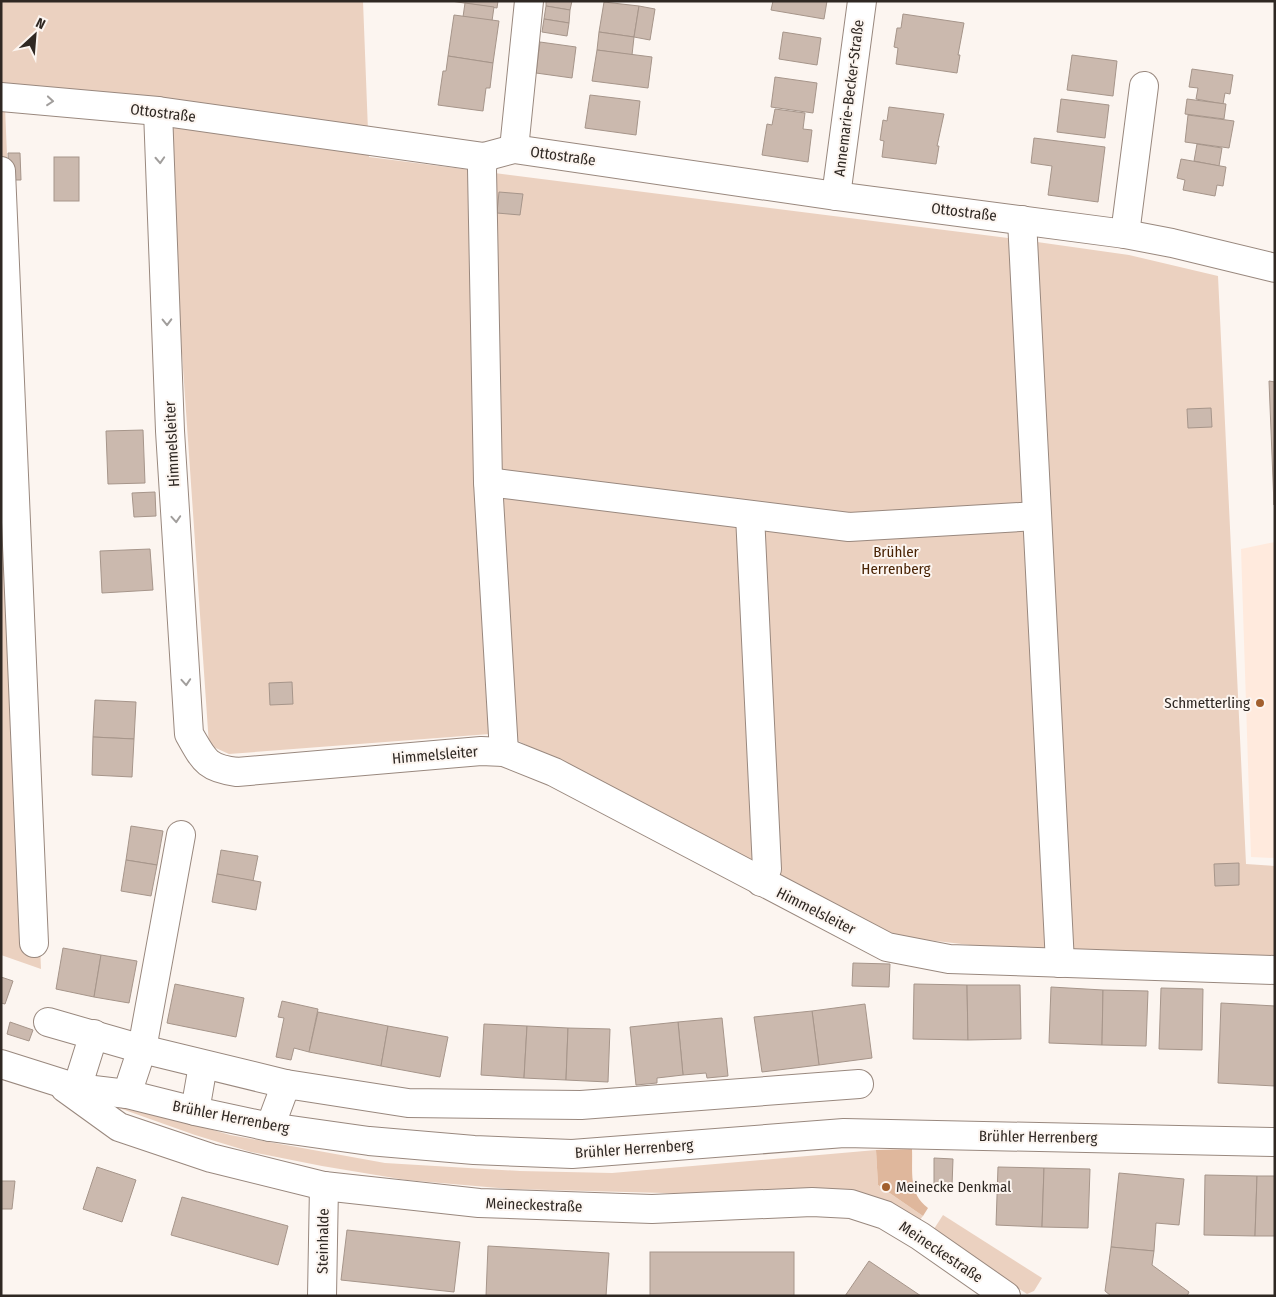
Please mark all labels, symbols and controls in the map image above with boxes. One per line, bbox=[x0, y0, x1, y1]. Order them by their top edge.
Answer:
north arrow bbox=[10, 10, 60, 60]
text: N bbox=[33, 14, 48, 33]
street label: Annemarie-Becker-Straße bbox=[830, 19, 868, 177]
one-way arrow bbox=[46, 95, 54, 106]
street label: Ottostraße bbox=[129, 100, 197, 126]
street label: Ottostraße bbox=[529, 143, 597, 169]
one-way arrow bbox=[155, 156, 166, 164]
street label: Ottostraße bbox=[930, 199, 998, 225]
one-way arrow bbox=[162, 318, 173, 326]
street label: Himmelsleiter bbox=[161, 400, 183, 487]
one-way arrow bbox=[170, 516, 181, 524]
park label: Brühler Herrenberg bbox=[861, 543, 931, 578]
one-way arrow bbox=[180, 678, 191, 686]
place label: Schmetterling bbox=[1164, 694, 1250, 712]
marker: Schmetterling bbox=[1254, 697, 1266, 709]
street label: Himmelsleiter bbox=[391, 742, 479, 768]
street label: Himmelsleiter bbox=[774, 883, 859, 939]
street label: Brühler Herrenberg bbox=[171, 1097, 291, 1137]
street label: Brühler Herrenberg bbox=[979, 1127, 1097, 1147]
street label: Brühler Herrenberg bbox=[574, 1136, 694, 1162]
place label: Meinecke Denkmal bbox=[896, 1178, 1011, 1196]
marker: Meinecke Denkmal bbox=[880, 1181, 892, 1193]
street label: Meineckestraße bbox=[485, 1194, 583, 1216]
street label: Steinhalde bbox=[313, 1208, 333, 1274]
street label: Meineckestraße bbox=[896, 1217, 986, 1287]

